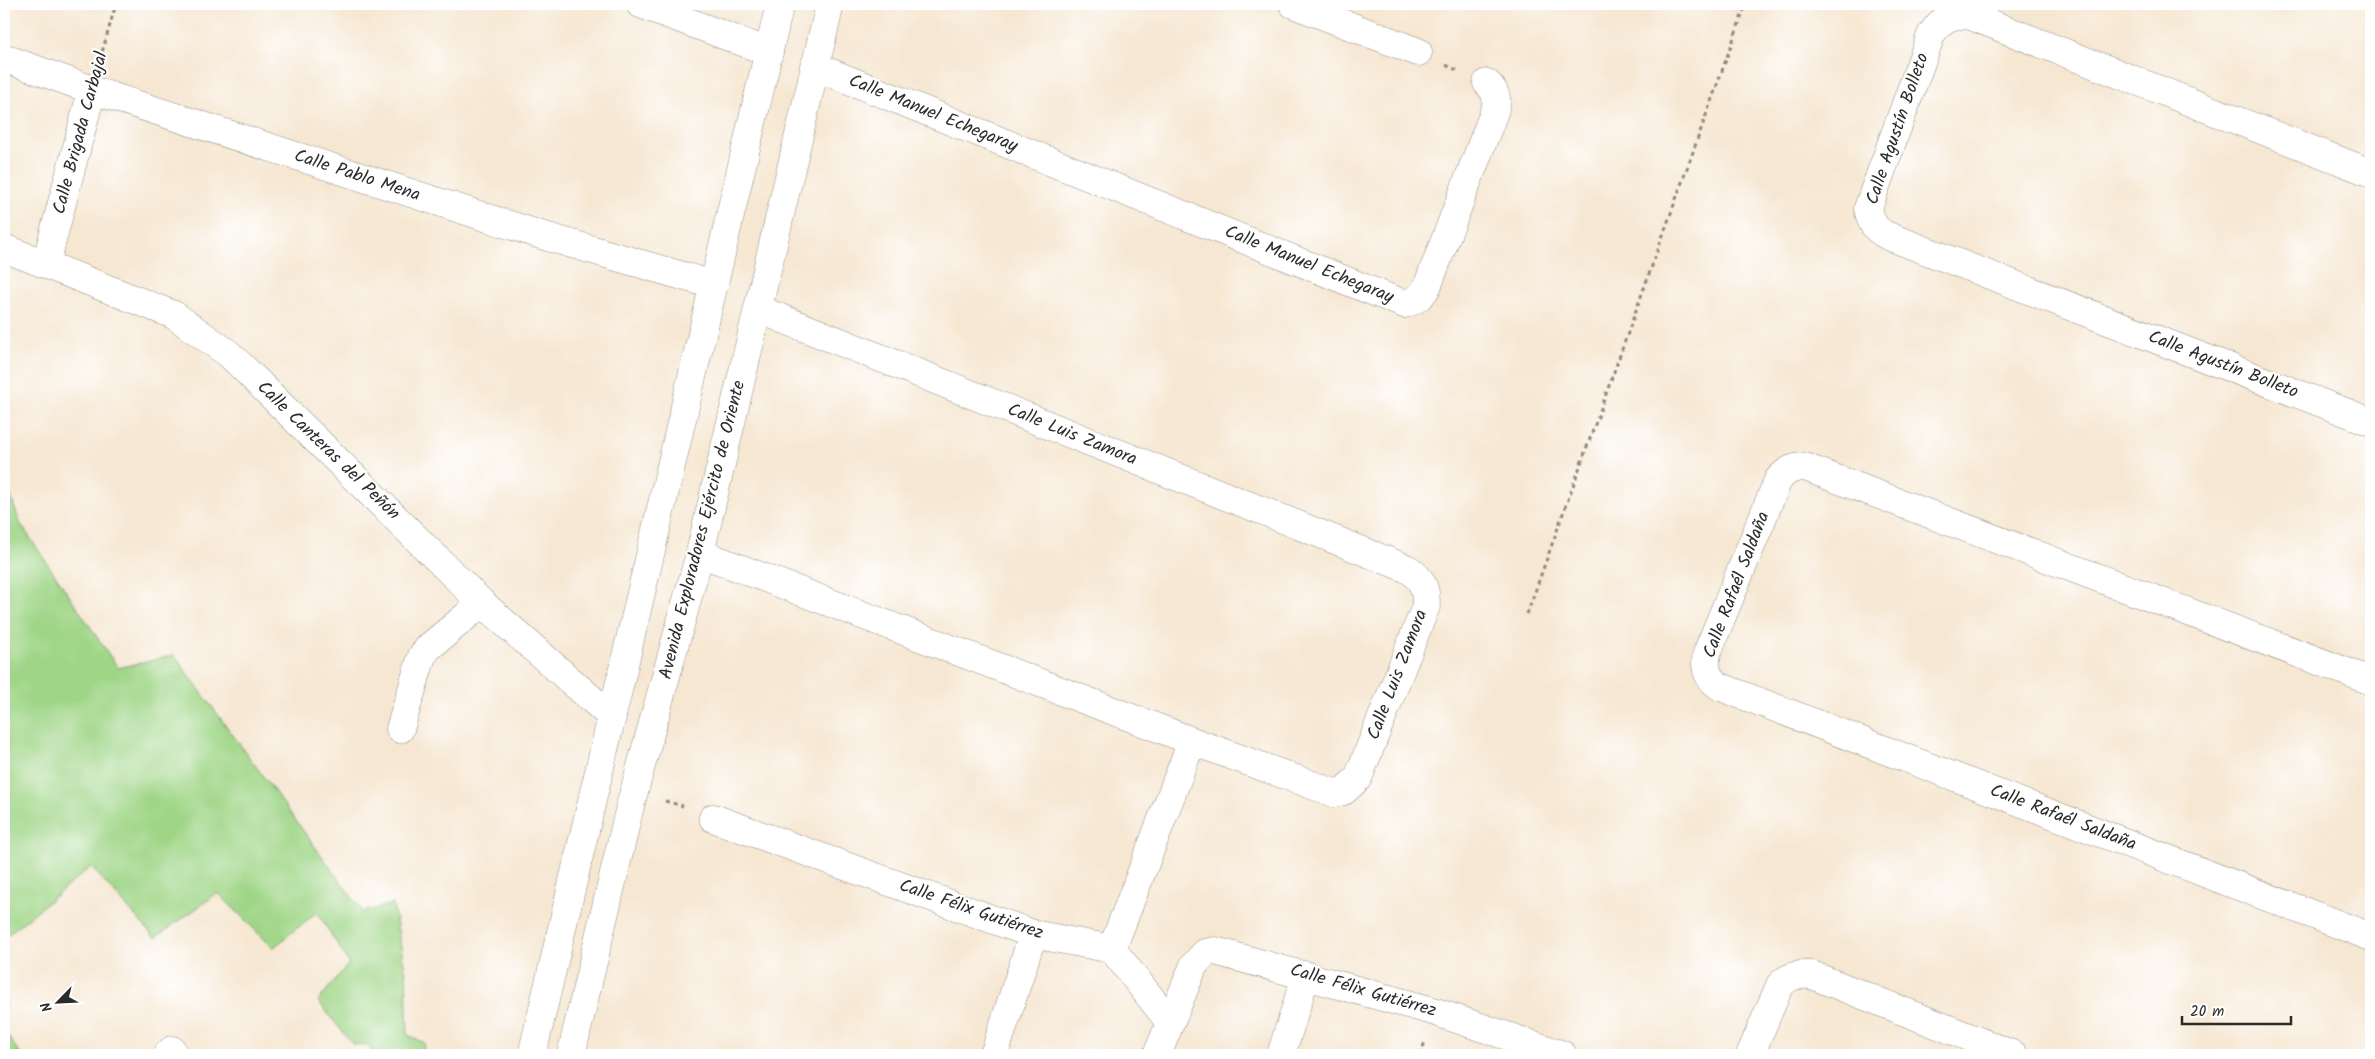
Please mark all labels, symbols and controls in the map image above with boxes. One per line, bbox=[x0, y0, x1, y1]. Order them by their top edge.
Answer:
street label: Calle Brigada Carbajal bbox=[45, 48, 117, 218]
street label: Calle Agustín Bolleto bbox=[1858, 49, 1938, 209]
street label: Calle Manuel Echegaray bbox=[844, 67, 1022, 161]
street label: Calle Pablo Mena bbox=[290, 142, 424, 210]
street label: Calle Manuel Echegaray bbox=[1220, 218, 1398, 312]
street label: Calle Agustín Bolleto bbox=[2144, 323, 2302, 407]
street label: Calle Canteras del Peñón bbox=[249, 374, 407, 528]
street label: Avenida Exploradores Ejército de Oriente bbox=[652, 378, 754, 682]
street label: Calle Luis Zamora bbox=[1003, 396, 1141, 474]
street label: Calle Rafaél Saldaña bbox=[1696, 508, 1778, 662]
street label: Calle Luis Zamora bbox=[1360, 606, 1436, 744]
street label: Calle Rafaél Saldaña bbox=[1986, 777, 2140, 859]
street label: Calle Félix Gutiérrez bbox=[895, 872, 1047, 948]
street label: Calle Félix Gutiérrez bbox=[1286, 956, 1440, 1026]
north arrow bbox=[32, 976, 82, 1026]
scale bar bbox=[2182, 994, 2291, 1026]
text: N bbox=[35, 998, 59, 1015]
text: 20 m bbox=[2190, 1000, 2224, 1024]

